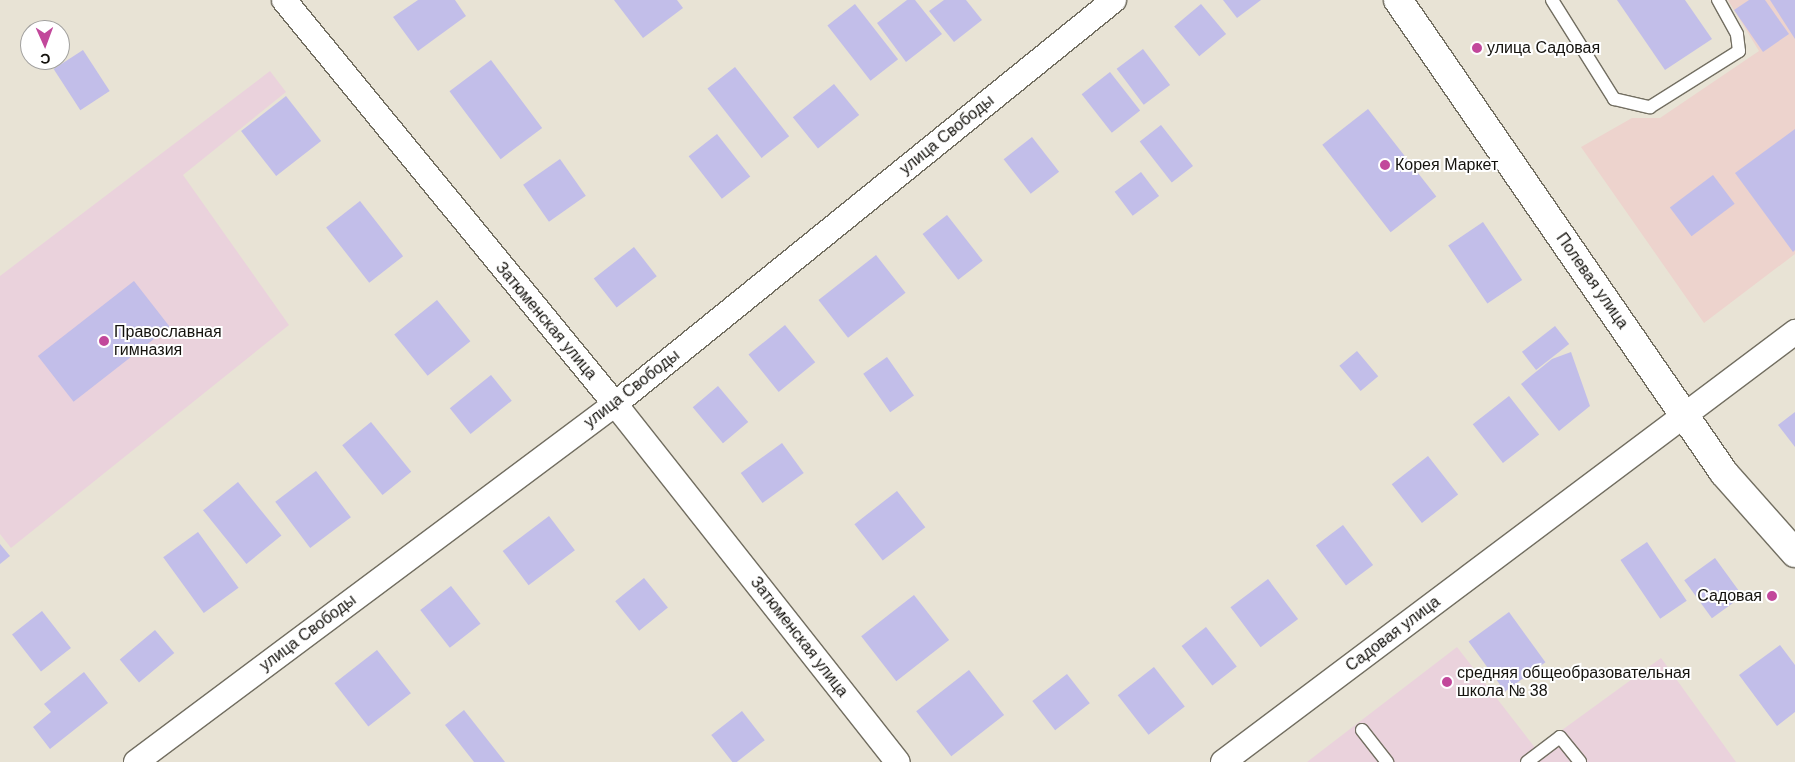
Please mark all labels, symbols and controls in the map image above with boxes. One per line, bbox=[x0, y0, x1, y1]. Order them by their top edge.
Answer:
north arrow bbox=[20, 20, 70, 70]
place label: улица Садовая bbox=[1487, 38, 1600, 58]
marker: улица Садовая bbox=[1471, 42, 1483, 54]
text: С bbox=[40, 51, 51, 67]
street label: улица Свободы bbox=[896, 91, 998, 179]
place label: Корея Маркет bbox=[1395, 155, 1498, 175]
marker: Корея Маркет bbox=[1379, 159, 1391, 171]
street label: Полевая улица bbox=[1552, 229, 1632, 333]
street label: Затюменская улица bbox=[491, 258, 601, 384]
place label: Православная гимназия bbox=[114, 322, 222, 360]
marker: Православная гимназия bbox=[98, 335, 110, 347]
street label: улица Свободы bbox=[580, 346, 684, 432]
street label: Затюменская улица bbox=[746, 573, 852, 701]
place label: Садовая bbox=[1697, 586, 1762, 606]
marker: Садовая bbox=[1766, 590, 1778, 602]
street label: улица Свободы bbox=[256, 591, 360, 675]
street label: Садовая улица bbox=[1342, 592, 1444, 676]
place label: средняя общеобразовательная школа № 38 bbox=[1457, 663, 1691, 701]
marker: средняя общеобразовательная школа № 38 bbox=[1441, 676, 1453, 688]

